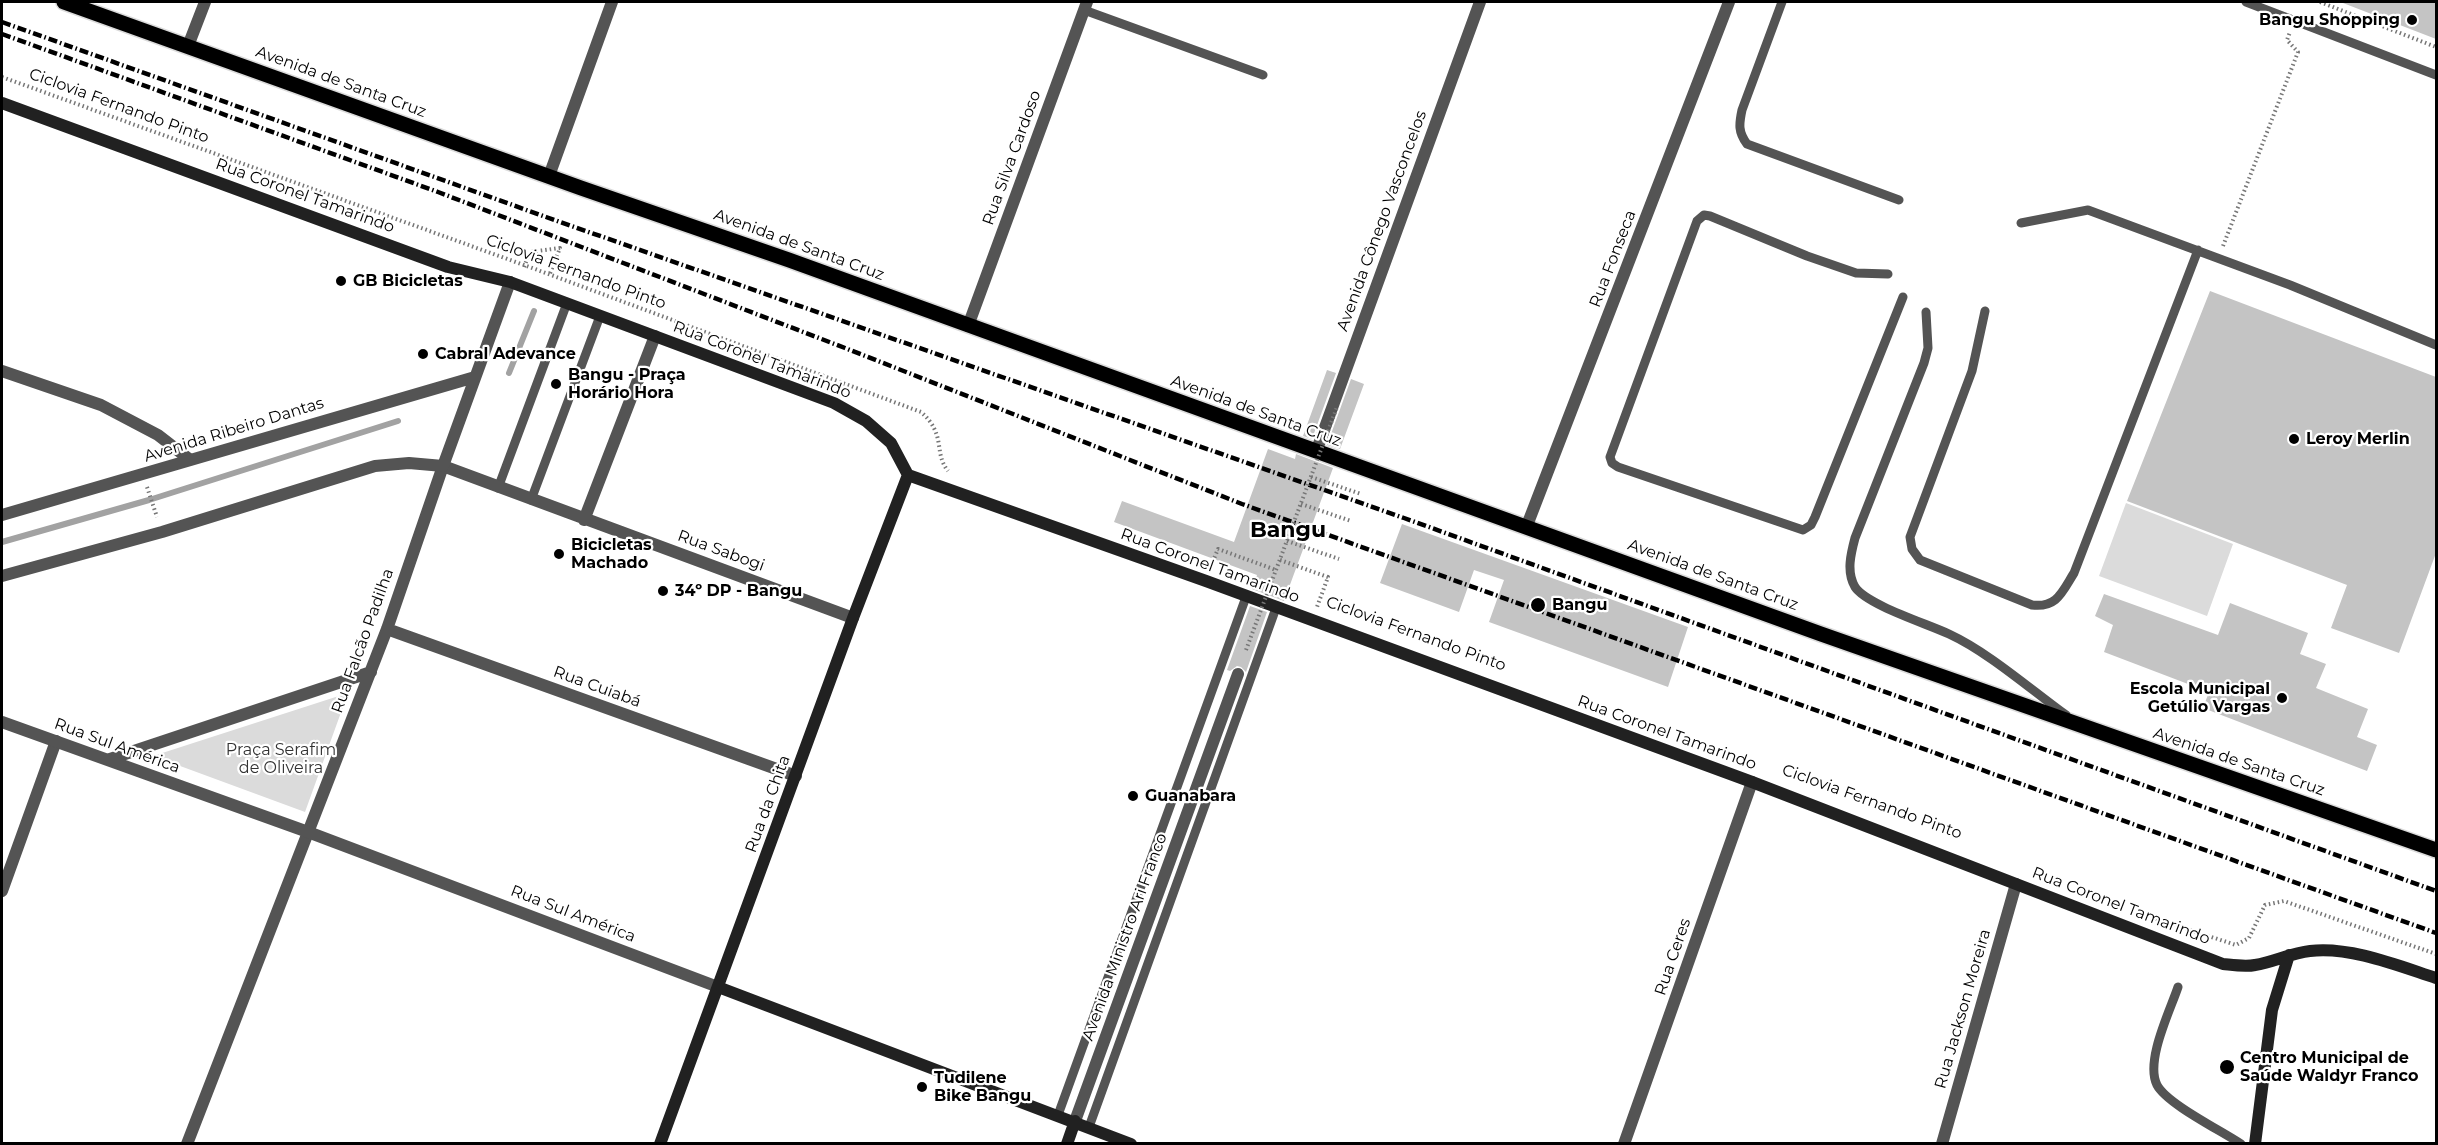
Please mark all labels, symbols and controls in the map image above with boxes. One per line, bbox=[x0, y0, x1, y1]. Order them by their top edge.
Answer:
place label: Bangu Shopping bbox=[2259, 10, 2400, 30]
marker: Bangu Shopping bbox=[2405, 13, 2419, 27]
street label: Avenida de Santa Cruz bbox=[253, 42, 429, 122]
street label: Ciclovia Fernando Pinto bbox=[26, 64, 212, 148]
street label: Rua Silva Cardoso bbox=[979, 88, 1045, 228]
street label: Avenida Cônego Vasconcelos bbox=[1333, 108, 1431, 334]
street label: Rua Coronel Tamarindo bbox=[213, 155, 397, 237]
street label: Avenida de Santa Cruz bbox=[711, 205, 887, 285]
street label: Rua Fonseca bbox=[1586, 208, 1640, 310]
street label: Ciclovia Fernando Pinto bbox=[483, 230, 669, 314]
place label: GB Bicicletas bbox=[353, 271, 463, 291]
marker: GB Bicicletas bbox=[334, 274, 348, 288]
street label: Rua Coronel Tamarindo bbox=[670, 317, 854, 403]
place label: Cabral Adevance bbox=[435, 344, 576, 364]
marker: Cabral Adevance bbox=[416, 347, 430, 361]
place label: Bangu - Praça Horário Hora bbox=[568, 365, 686, 403]
street label: Avenida de Santa Cruz bbox=[1168, 371, 1344, 451]
marker: Bangu - Praça Horário Hora bbox=[549, 377, 563, 391]
street label: Avenida Ribeiro Dantas bbox=[142, 394, 326, 466]
place label: Leroy Merlin bbox=[2306, 429, 2410, 449]
marker: Leroy Merlin bbox=[2287, 432, 2301, 446]
district label: Bangu bbox=[1250, 518, 1326, 544]
street label: Rua Coronel Tamarindo bbox=[1118, 525, 1302, 607]
street label: Rua Sabogi bbox=[675, 526, 767, 576]
place label: Bicicletas Machado bbox=[571, 535, 652, 573]
street label: Avenida de Santa Cruz bbox=[1625, 535, 1801, 615]
marker: Bicicletas Machado bbox=[552, 547, 566, 561]
street label: Rua Falcão Padilha bbox=[328, 566, 398, 716]
place label: 34º DP - Bangu bbox=[675, 581, 802, 601]
marker: 34º DP - Bangu bbox=[656, 584, 670, 598]
street label: Ciclovia Fernando Pinto bbox=[1323, 592, 1509, 676]
place label: Bangu bbox=[1552, 595, 1607, 615]
marker: Bangu bbox=[1529, 596, 1547, 614]
street label: Rua Cuiabá bbox=[551, 662, 643, 712]
place label: Escola Municipal Getúlio Vargas bbox=[2130, 679, 2270, 717]
marker: Escola Municipal Getúlio Vargas bbox=[2275, 691, 2289, 705]
street label: Rua Coronel Tamarindo bbox=[1575, 692, 1759, 774]
street label: Rua Sul América bbox=[52, 714, 182, 778]
street label: Avenida de Santa Cruz bbox=[2151, 724, 2327, 800]
park label: Praça Serafim de Oliveira bbox=[226, 740, 336, 778]
street label: Rua da Chita bbox=[741, 753, 795, 855]
street label: Ciclovia Fernando Pinto bbox=[1779, 760, 1965, 844]
place label: Guanabara bbox=[1145, 786, 1236, 806]
marker: Guanabara bbox=[1126, 789, 1140, 803]
street label: Avenida Ministro Ari Franco bbox=[1078, 831, 1172, 1043]
street label: Rua Coronel Tamarindo bbox=[2029, 863, 2213, 949]
street label: Rua Sul América bbox=[508, 881, 638, 947]
street label: Rua Ceres bbox=[1651, 916, 1695, 998]
street label: Rua Jackson Moreira bbox=[1931, 927, 1995, 1091]
place label: Centro Municipal de Saúde Waldyr Franco bbox=[2240, 1048, 2418, 1086]
marker: Centro Municipal de Saúde Waldyr Franco bbox=[2218, 1058, 2236, 1076]
place label: Tudilene Bike Bangu bbox=[934, 1068, 1031, 1106]
marker: Tudilene Bike Bangu bbox=[915, 1080, 929, 1094]

